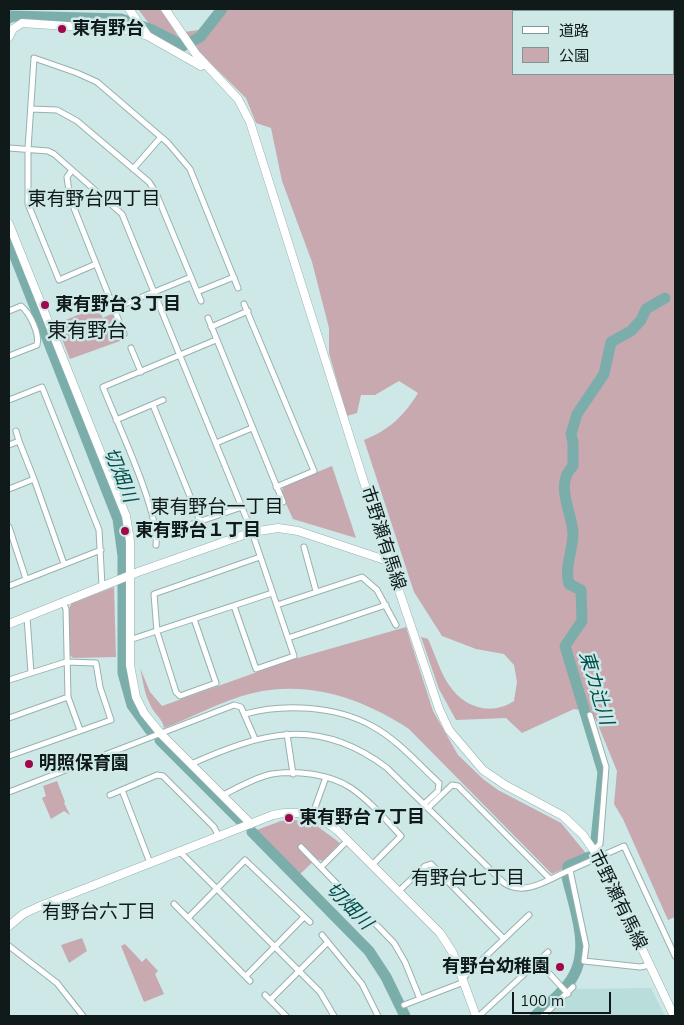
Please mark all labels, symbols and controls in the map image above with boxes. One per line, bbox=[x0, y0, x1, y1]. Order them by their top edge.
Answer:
legend bbox=[512, 10, 674, 75]
place label: 東有野台 bbox=[72, 18, 144, 40]
text: 道路 bbox=[559, 21, 589, 40]
marker: 東有野台 bbox=[56, 23, 68, 35]
text: 公園 bbox=[559, 46, 589, 65]
district label: 東有野台四丁目 bbox=[28, 188, 160, 210]
place label: 東有野台３丁目 bbox=[55, 294, 181, 316]
marker: 東有野台３丁目 bbox=[39, 299, 51, 311]
district label: 東有野台 bbox=[47, 319, 127, 343]
water label: 切畑川 bbox=[99, 444, 141, 506]
street label: 市野瀬有馬線 bbox=[356, 483, 410, 593]
district label: 東有野台一丁目 bbox=[151, 496, 283, 518]
place label: 東有野台１丁目 bbox=[135, 520, 261, 542]
marker: 東有野台１丁目 bbox=[119, 525, 131, 537]
water label: 東カ辻川 bbox=[574, 648, 618, 728]
place label: 明照保育園 bbox=[39, 753, 129, 775]
marker: 明照保育園 bbox=[23, 758, 35, 770]
place label: 東有野台７丁目 bbox=[299, 807, 425, 829]
marker: 東有野台７丁目 bbox=[283, 812, 295, 824]
street label: 市野瀬有馬線 bbox=[585, 847, 651, 953]
district label: 有野台七丁目 bbox=[411, 867, 525, 889]
water label: 切畑川 bbox=[321, 878, 377, 934]
district label: 有野台六丁目 bbox=[42, 901, 156, 923]
place label: 有野台幼稚園 bbox=[442, 956, 550, 978]
marker: 有野台幼稚園 bbox=[554, 961, 566, 973]
scale bar bbox=[514, 982, 613, 1014]
text: 100 m bbox=[520, 991, 564, 1010]

